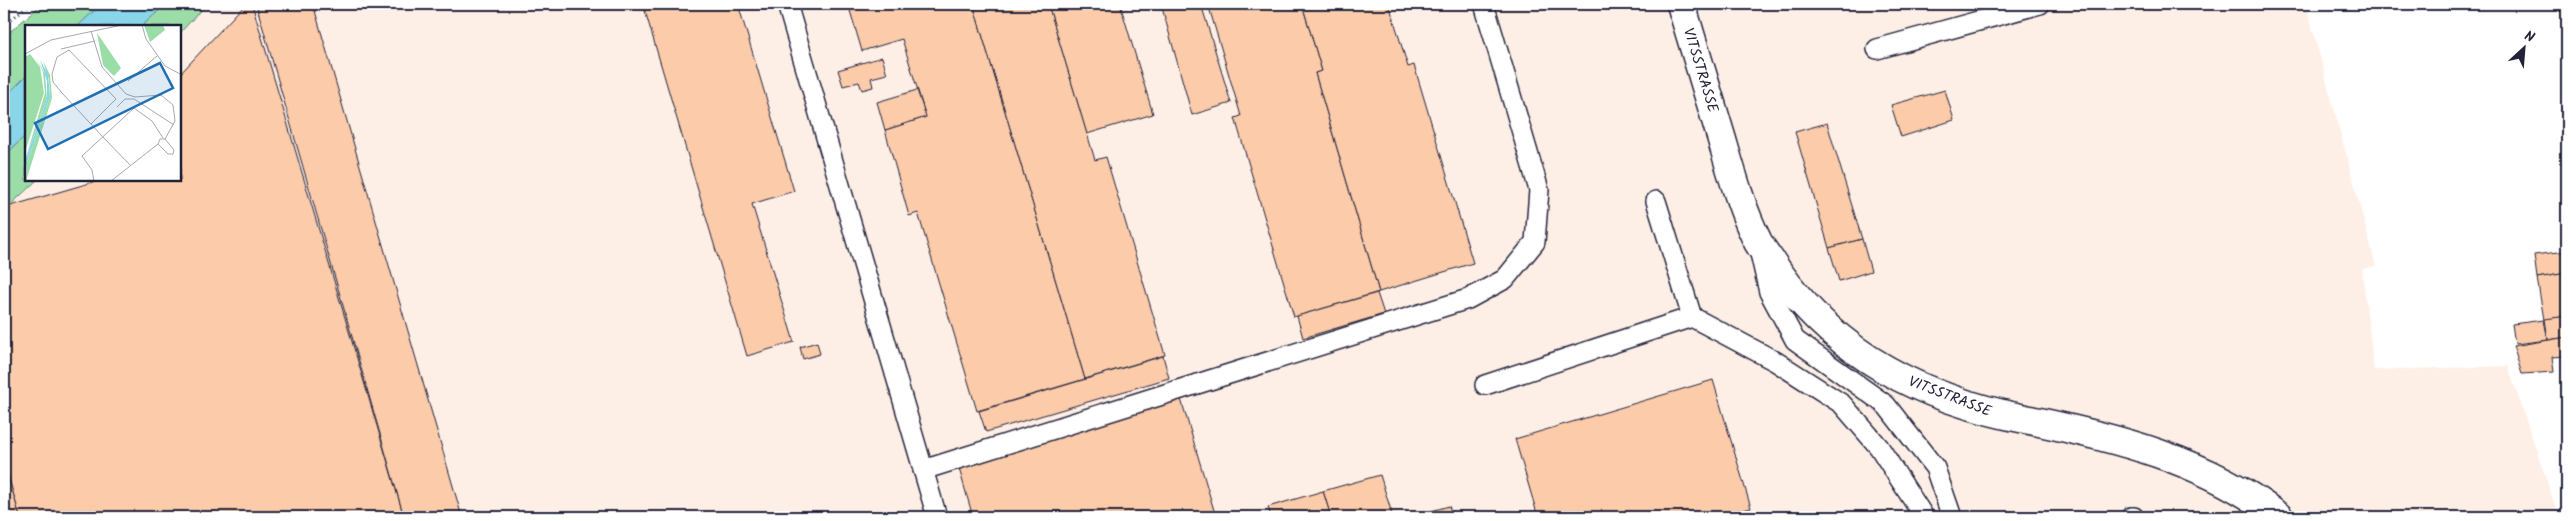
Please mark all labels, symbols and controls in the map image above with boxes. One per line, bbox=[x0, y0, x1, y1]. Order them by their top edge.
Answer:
north arrow bbox=[2498, 22, 2548, 72]
inset map bbox=[25, 25, 181, 181]
street label: VITSSTRASSE bbox=[1676, 25, 1725, 117]
text: N bbox=[2520, 25, 2538, 49]
street label: VITSSTRASSE bbox=[1905, 370, 1996, 424]

